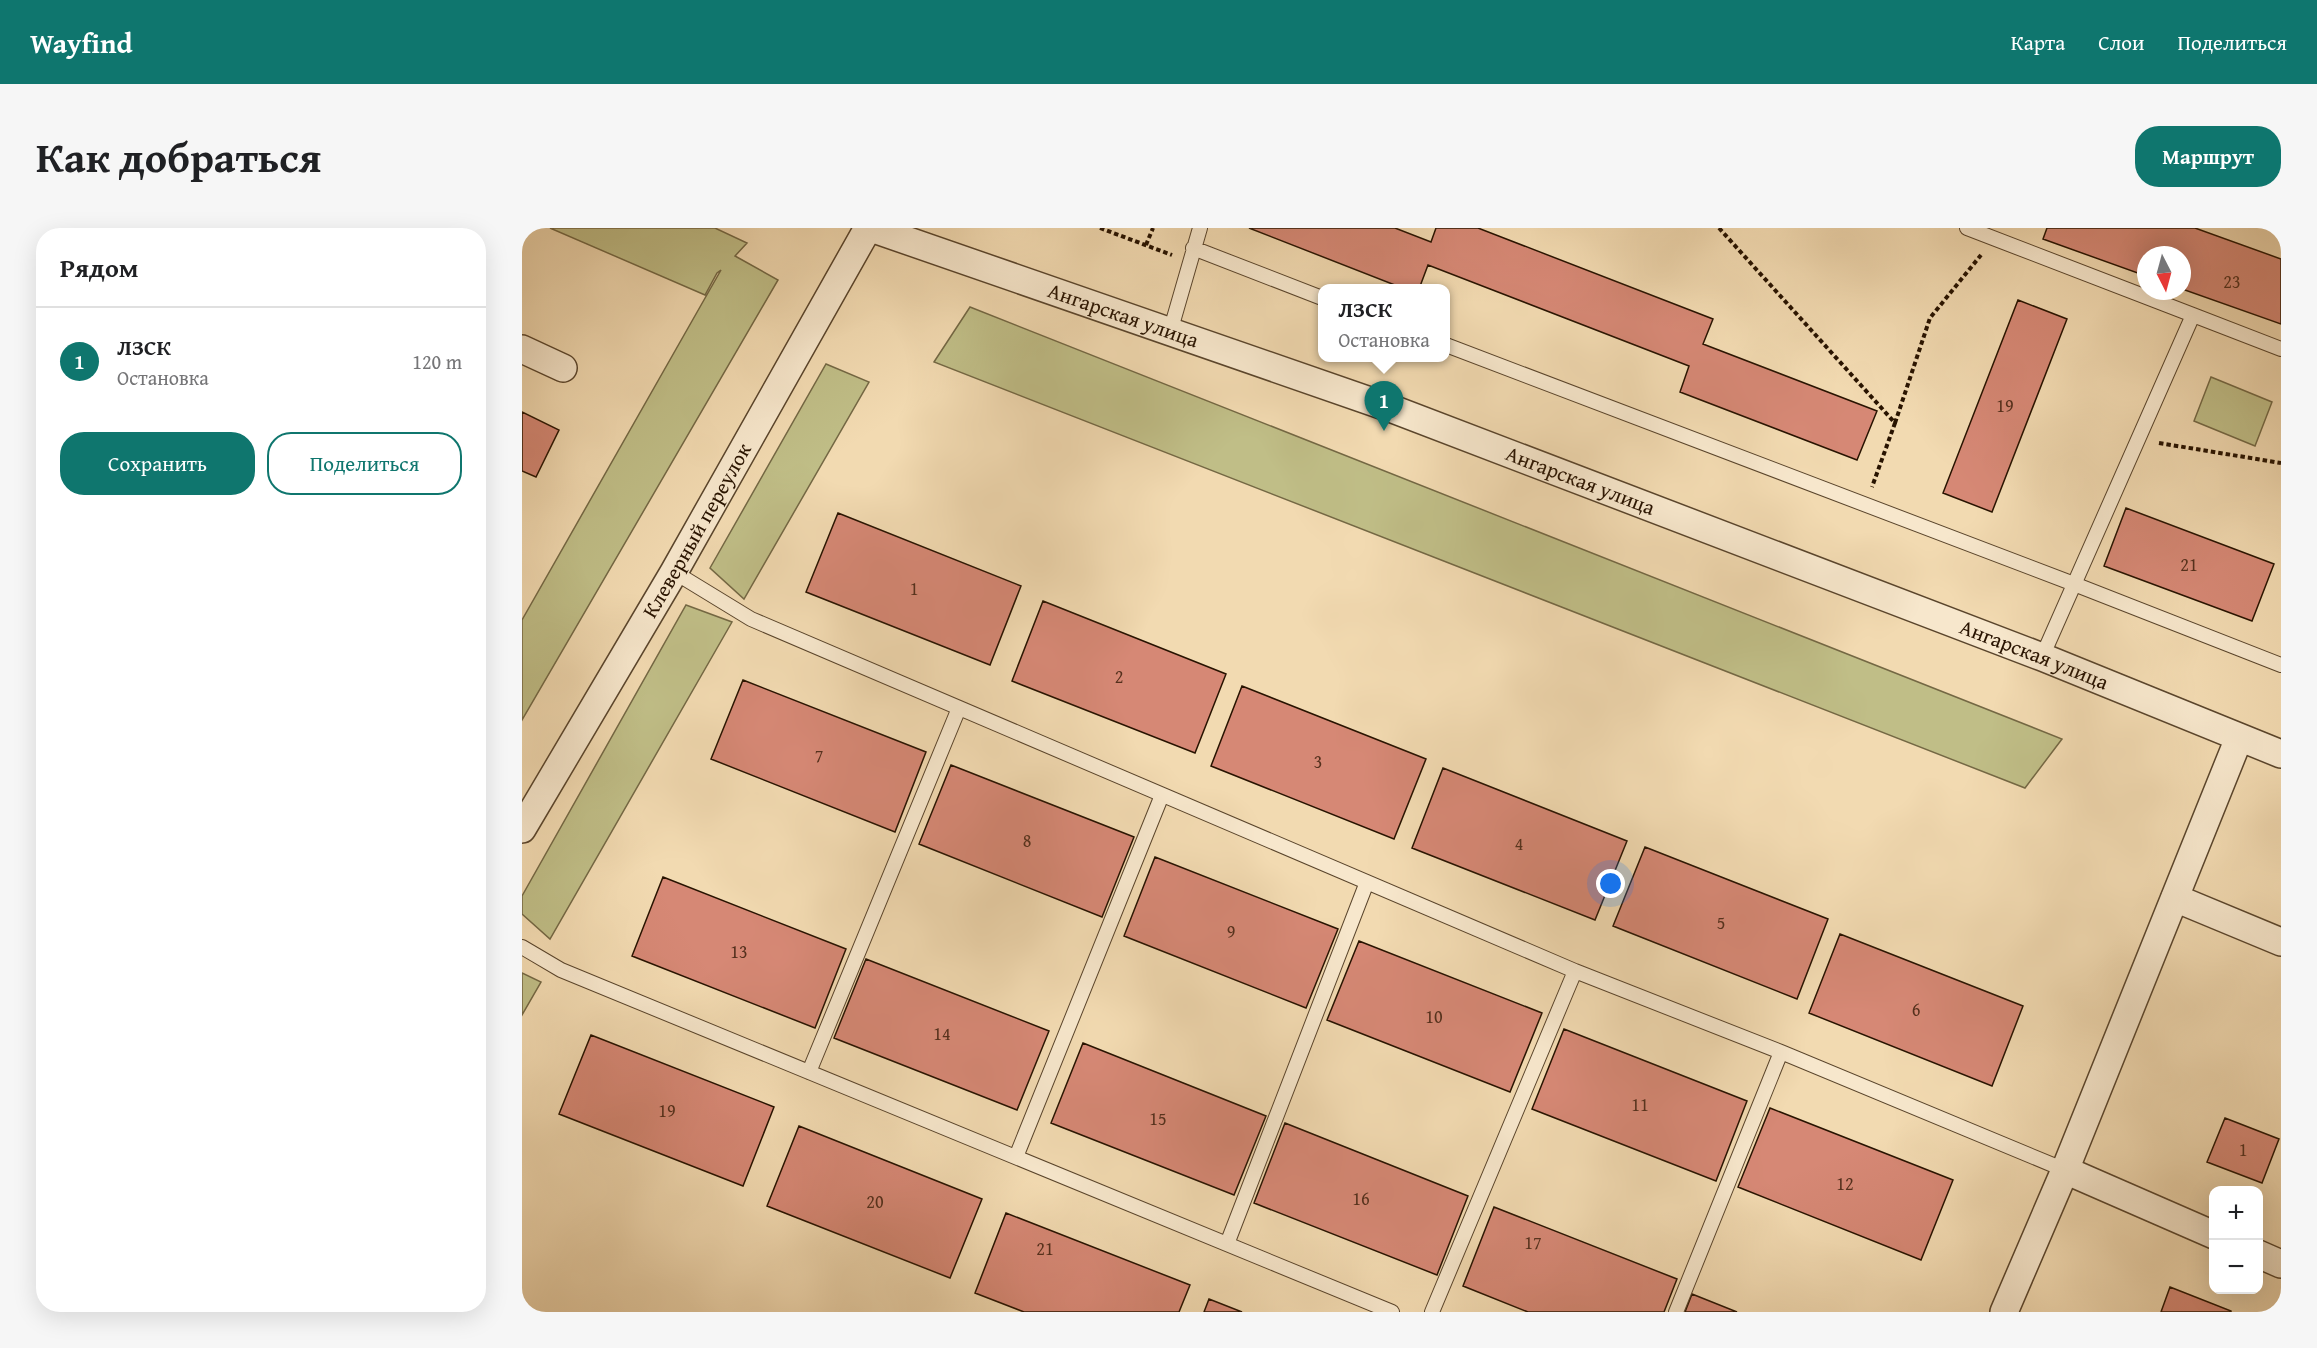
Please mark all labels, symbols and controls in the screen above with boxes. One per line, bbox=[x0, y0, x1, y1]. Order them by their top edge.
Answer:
text: Wayfind bbox=[30, 22, 132, 63]
text: Карта bbox=[2011, 27, 2065, 58]
text: Слои bbox=[2098, 27, 2144, 58]
text: Поделиться bbox=[2177, 27, 2287, 58]
text: Как добраться bbox=[36, 126, 321, 187]
button: Маршрут bbox=[2135, 126, 2281, 187]
north arrow bbox=[2137, 246, 2191, 300]
text: Рядом bbox=[60, 248, 138, 287]
house number: 23 bbox=[2223, 268, 2241, 295]
street label: Ангарская улица bbox=[1044, 275, 1203, 355]
popup bbox=[1318, 284, 1450, 362]
text: ЛЗСК bbox=[1338, 293, 1392, 325]
text: Остановка bbox=[1338, 325, 1430, 354]
text: ЛЗСК bbox=[117, 331, 171, 363]
text: 1 bbox=[74, 347, 85, 376]
text: 120 m bbox=[412, 347, 462, 376]
text: Остановка bbox=[117, 363, 209, 392]
pin: 1 bbox=[1364, 382, 1404, 431]
house number: 19 bbox=[1996, 392, 2014, 419]
button: Сохранить bbox=[60, 432, 255, 495]
button: Поделиться bbox=[267, 432, 462, 495]
street label: Клеверный переулок bbox=[634, 437, 759, 623]
street label: Ангарская улица bbox=[1501, 438, 1660, 523]
house number: 21 bbox=[2180, 551, 2198, 578]
house number: 1 bbox=[910, 575, 918, 602]
street label: Ангарская улица bbox=[1955, 611, 2113, 697]
house number: 2 bbox=[1115, 663, 1123, 690]
house number: 7 bbox=[815, 742, 823, 769]
house number: 3 bbox=[1314, 748, 1322, 775]
house number: 8 bbox=[1023, 827, 1031, 854]
house number: 4 bbox=[1515, 830, 1523, 857]
your location bbox=[1596, 869, 1625, 898]
house number: 5 bbox=[1717, 909, 1725, 936]
house number: 9 bbox=[1227, 918, 1235, 945]
house number: 13 bbox=[730, 938, 748, 965]
house number: 6 bbox=[1912, 996, 1920, 1023]
house number: 10 bbox=[1425, 1003, 1443, 1030]
house number: 14 bbox=[933, 1020, 951, 1047]
house number: 11 bbox=[1631, 1091, 1649, 1118]
house number: 19 bbox=[658, 1097, 676, 1124]
house number: 15 bbox=[1149, 1105, 1167, 1132]
house number: 1 bbox=[2239, 1136, 2247, 1163]
house number: 12 bbox=[1836, 1170, 1854, 1197]
house number: 16 bbox=[1352, 1185, 1370, 1212]
map controls bbox=[2209, 1186, 2263, 1294]
button: + bbox=[2209, 1186, 2263, 1240]
house number: 20 bbox=[866, 1188, 884, 1215]
house number: 17 bbox=[1524, 1229, 1542, 1256]
house number: 21 bbox=[1036, 1235, 1054, 1262]
button: − bbox=[2209, 1240, 2263, 1294]

